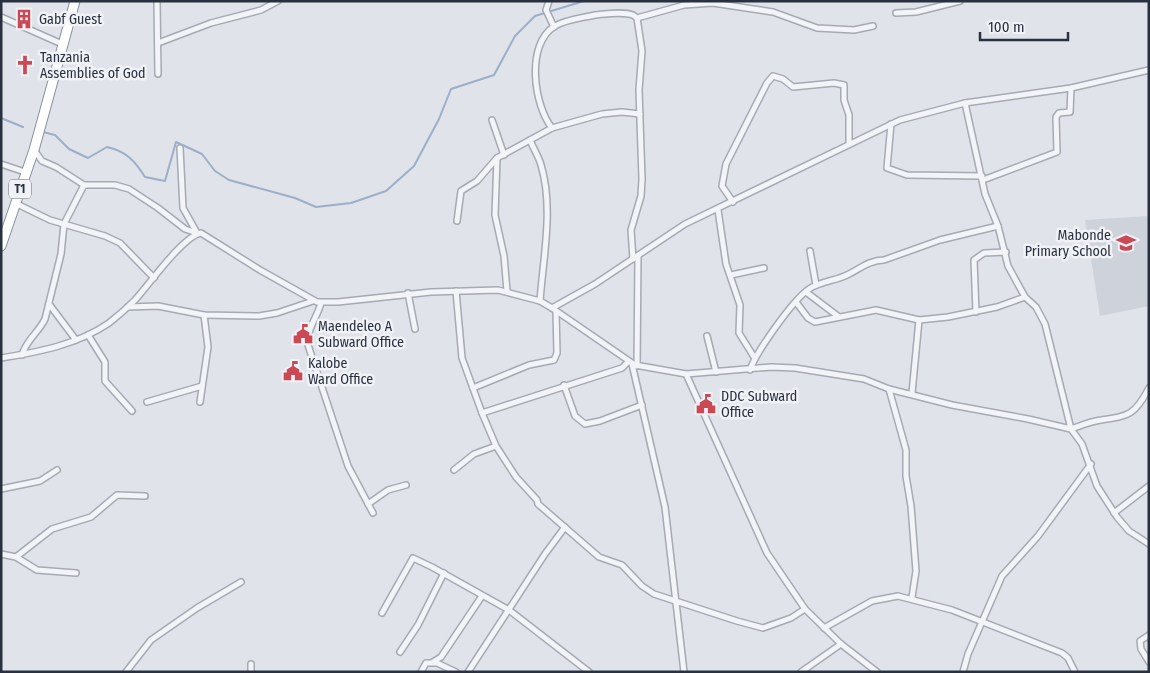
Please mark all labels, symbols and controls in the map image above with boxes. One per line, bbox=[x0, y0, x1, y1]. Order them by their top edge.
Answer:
building icon: Gabf Guest bbox=[13, 8, 35, 30]
scale bar bbox=[980, 10, 1068, 42]
place label: Gabf Guest bbox=[39, 11, 102, 28]
text: 100 m bbox=[988, 18, 1025, 36]
place label: Tanzania Assemblies of God bbox=[40, 49, 146, 82]
church icon: Tanzania Assemblies of God bbox=[14, 54, 36, 76]
road number: T1 bbox=[9, 180, 31, 198]
place label: Mabonde Primary School bbox=[1025, 227, 1111, 260]
school or university icon: Mabonde Primary School bbox=[1115, 232, 1137, 254]
place label: Maendeleo A Subward Office bbox=[318, 318, 404, 351]
public building icon: Maendeleo A Subward Office bbox=[292, 323, 314, 345]
place label: Kalobe Ward Office bbox=[308, 355, 373, 388]
public building icon: Kalobe Ward Office bbox=[282, 360, 304, 382]
place label: DDC Subward Office bbox=[721, 388, 797, 421]
public building icon: DDC Subward Office bbox=[695, 393, 717, 415]

